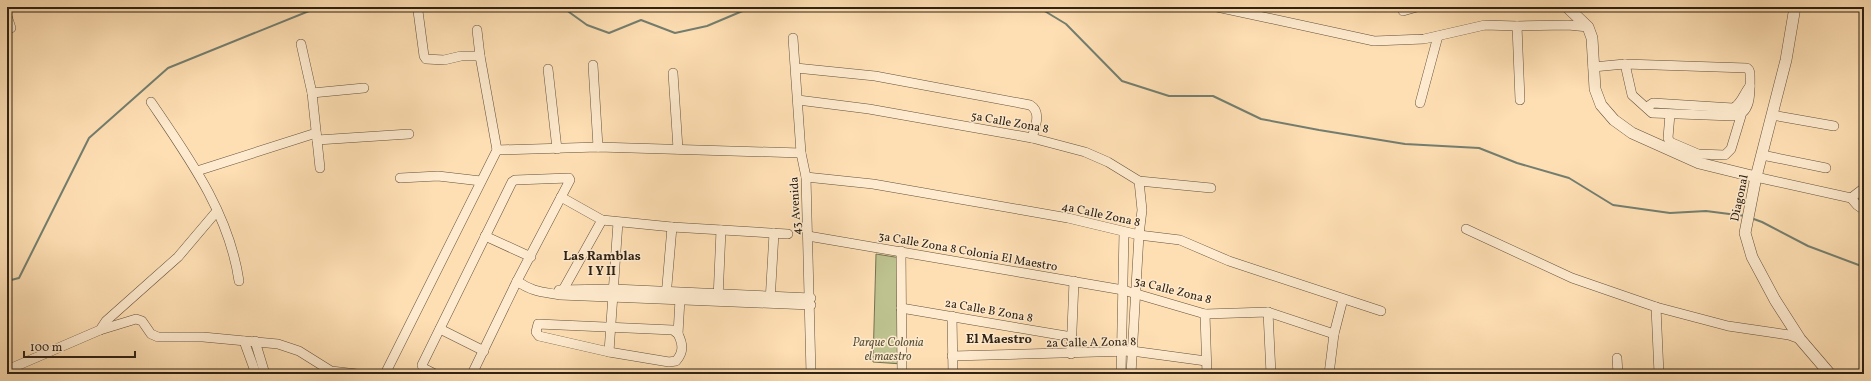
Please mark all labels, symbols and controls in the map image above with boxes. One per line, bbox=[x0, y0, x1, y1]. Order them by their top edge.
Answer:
street label: 5a Calle Zona 8 bbox=[970, 108, 1050, 138]
street label: Diagonal bbox=[1727, 173, 1753, 223]
street label: 43 Avenida bbox=[786, 176, 806, 236]
street label: 4a Calle Zona 8 bbox=[1060, 199, 1142, 231]
street label: 3a Calle Zona 8 Colonia El Maestro bbox=[877, 228, 1059, 276]
district label: Las Ramblas I Y II bbox=[563, 248, 641, 281]
street label: 3a Calle Zona 8 bbox=[1132, 274, 1213, 308]
street label: 2a Calle B Zona 8 bbox=[943, 295, 1034, 327]
district label: El Maestro bbox=[966, 331, 1032, 349]
scale bar bbox=[24, 333, 135, 359]
street label: 2a Calle A Zona 8 bbox=[1046, 334, 1136, 352]
park label: Parque Colonia el maestro bbox=[852, 335, 924, 365]
text: 100 m bbox=[30, 340, 63, 356]

